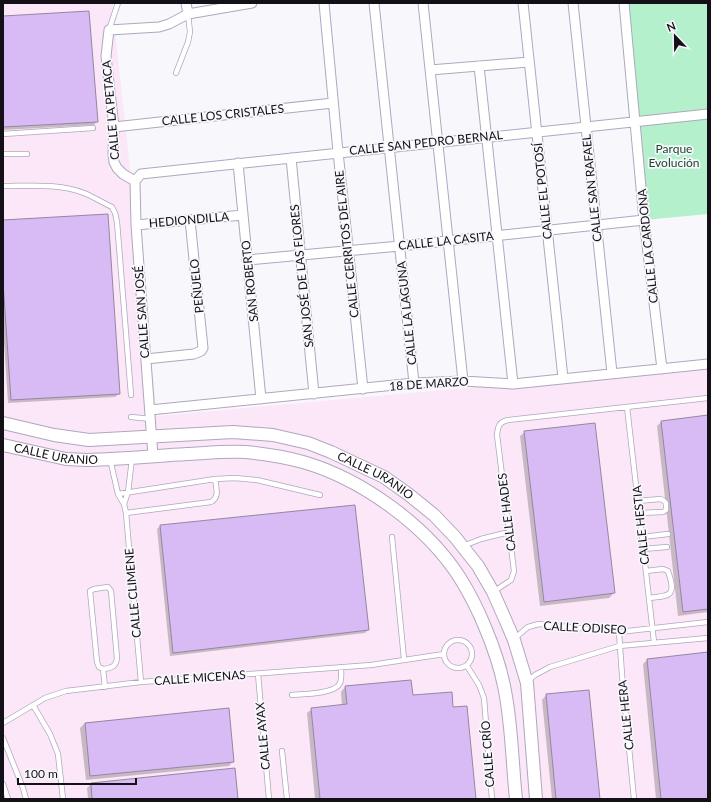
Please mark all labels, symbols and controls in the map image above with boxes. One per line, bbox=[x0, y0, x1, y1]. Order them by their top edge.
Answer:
north arrow bbox=[655, 16, 695, 56]
text: N bbox=[665, 19, 677, 34]
street label: CALLE LA PETACA bbox=[99, 59, 122, 160]
street label: CALLE LOS CRISTALES bbox=[161, 101, 285, 128]
street label: CALLE SAN PEDRO BERNAL bbox=[348, 127, 503, 158]
street label: CALLE SAN RAFAEL bbox=[578, 133, 605, 243]
street label: CALLE EL POTOSÍ bbox=[530, 141, 555, 240]
park label: Parque Evolución bbox=[648, 141, 700, 170]
street label: CALLE CERRITOS DEL AIRE bbox=[331, 170, 362, 319]
street label: CALLE LA CARDONA bbox=[634, 187, 661, 304]
street label: SAN JOSÉ DE LAS FLORES bbox=[287, 204, 316, 348]
street label: HEDIONDILLA bbox=[148, 208, 230, 230]
street label: CALLE LA CASITA bbox=[398, 228, 495, 253]
street label: SAN ROBERTO bbox=[238, 239, 261, 323]
street label: PEÑUELO bbox=[186, 258, 207, 314]
street label: CALLE LA LAGUNA bbox=[393, 260, 419, 366]
street label: CALLE SAN JOSÉ bbox=[131, 265, 152, 359]
street label: 18 DE MARZO bbox=[389, 373, 470, 394]
street label: CALLE URANIO bbox=[13, 440, 99, 467]
street label: CALLE URANIO bbox=[335, 448, 417, 503]
street label: CALLE HADES bbox=[494, 472, 519, 552]
street label: CALLE HESTIA bbox=[629, 484, 652, 565]
street label: CALLE CLIMENE bbox=[121, 547, 144, 639]
street label: CALLE ODISEO bbox=[543, 618, 627, 637]
street label: CALLE MICENAS bbox=[154, 667, 246, 688]
street label: CALLE HERA bbox=[614, 678, 637, 751]
street label: CALLE AYAX bbox=[252, 701, 273, 771]
street label: CALLE CRÍO bbox=[478, 720, 497, 788]
scale bar bbox=[18, 760, 136, 786]
text: 100 m bbox=[24, 766, 58, 781]

